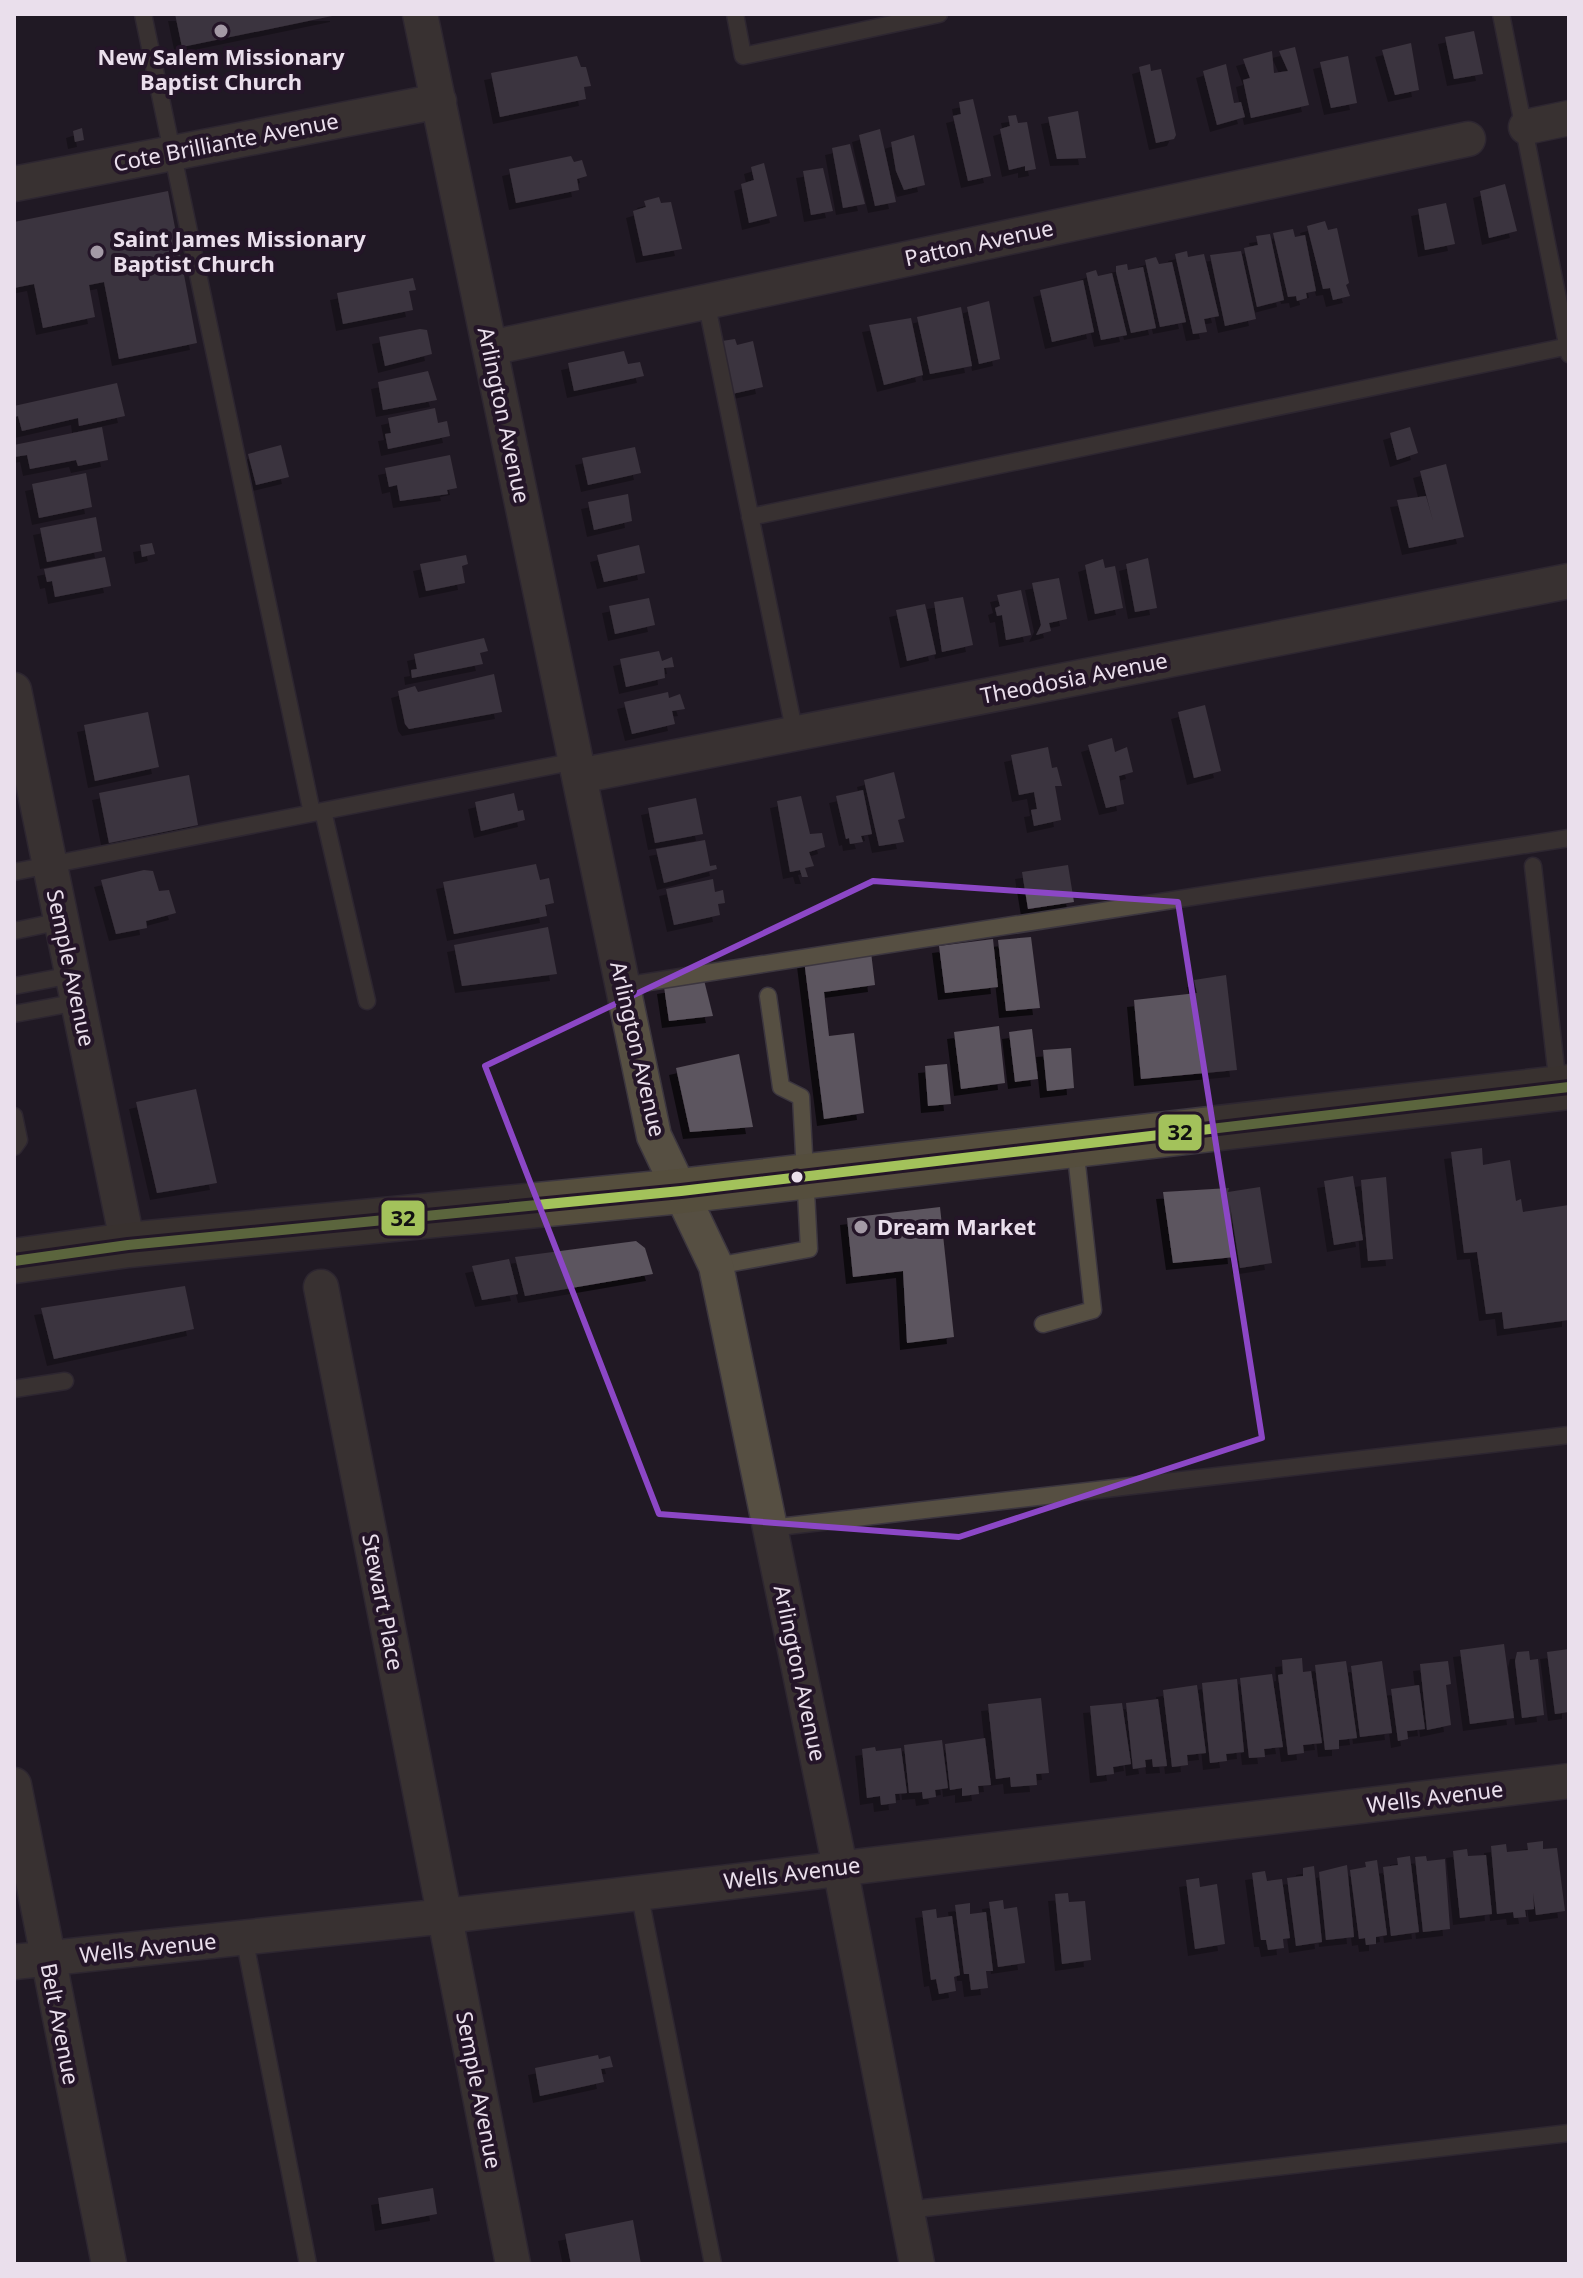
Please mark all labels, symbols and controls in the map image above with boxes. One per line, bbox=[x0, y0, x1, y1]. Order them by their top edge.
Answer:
marker: New Salem Missionary Baptist Church bbox=[212, 22, 230, 40]
place label: New Salem Missionary Baptist Church bbox=[98, 41, 345, 96]
street label: Cote Brilliante Avenue bbox=[111, 104, 341, 178]
street label: Patton Avenue bbox=[902, 212, 1056, 272]
place label: Saint James Missionary Baptist Church bbox=[113, 223, 366, 278]
marker: Saint James Missionary Baptist Church bbox=[88, 243, 106, 261]
street label: Arlington Avenue bbox=[472, 324, 538, 506]
street label: Theodosia Avenue bbox=[978, 644, 1170, 710]
street label: Semple Avenue bbox=[41, 887, 103, 1049]
street label: Arlington Avenue bbox=[604, 958, 674, 1140]
line badge: 32 bbox=[1157, 1113, 1203, 1152]
text: 32 bbox=[1167, 1116, 1193, 1146]
unlabelled marker bbox=[789, 1169, 805, 1185]
line badge: 32 bbox=[380, 1199, 426, 1237]
text: 32 bbox=[390, 1202, 416, 1232]
place label: Dream Market bbox=[877, 1211, 1036, 1241]
marker: Dream Market bbox=[852, 1218, 870, 1236]
street label: Stewart Place bbox=[356, 1531, 412, 1673]
street label: Arlington Avenue bbox=[768, 1582, 834, 1764]
street label: Wells Avenue bbox=[1365, 1773, 1505, 1819]
street label: Wells Avenue bbox=[722, 1849, 862, 1895]
street label: Wells Avenue bbox=[78, 1925, 218, 1969]
street label: Belt Avenue bbox=[34, 1960, 87, 2087]
street label: Semple Avenue bbox=[450, 2009, 510, 2171]

